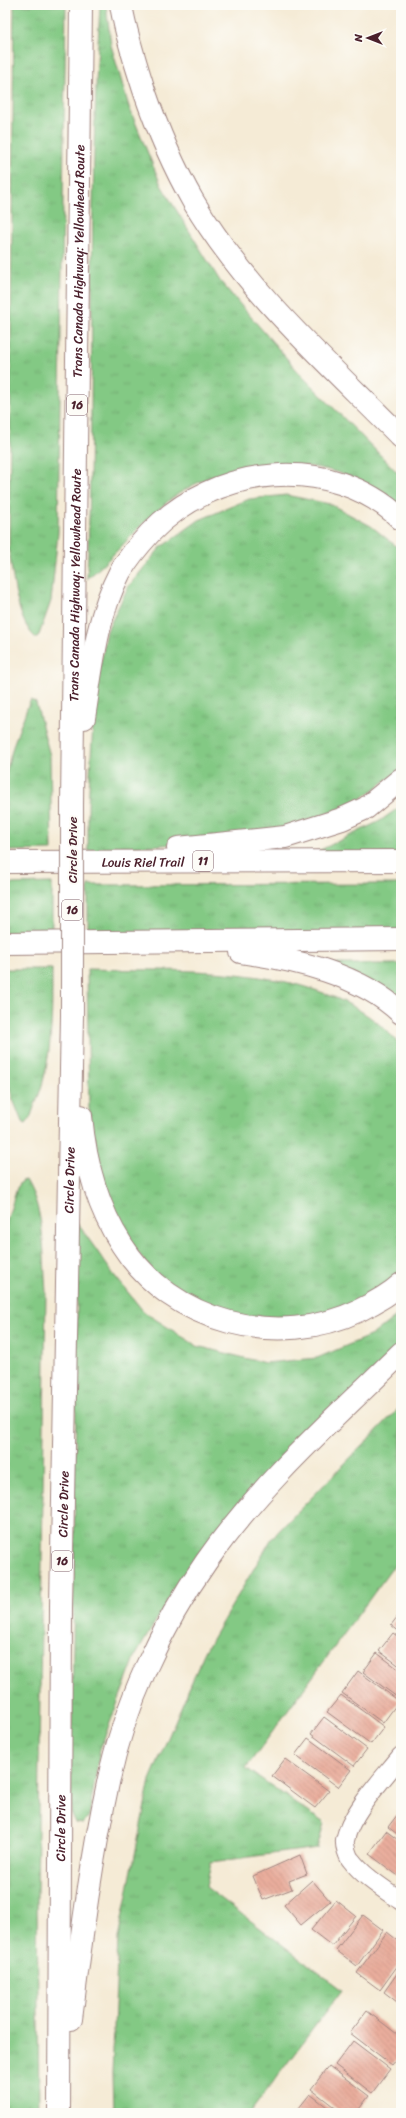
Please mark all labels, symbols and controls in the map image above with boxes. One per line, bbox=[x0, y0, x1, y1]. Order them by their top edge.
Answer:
north arrow bbox=[348, 18, 388, 58]
text: N bbox=[349, 34, 368, 43]
street label: Trans Canada Highway: Yellowhead Route bbox=[66, 144, 91, 378]
road number: 16 bbox=[67, 395, 87, 415]
street label: Trans Canada Highway: Yellowhead Route bbox=[62, 468, 88, 702]
street label: Circle Drive bbox=[61, 816, 84, 883]
street label: Louis Riel Trail bbox=[102, 851, 185, 874]
road number: 11 bbox=[193, 851, 213, 871]
road number: 16 bbox=[62, 900, 82, 920]
street label: Circle Drive bbox=[57, 1146, 82, 1214]
street label: Circle Drive bbox=[51, 1470, 76, 1538]
road number: 16 bbox=[52, 1551, 72, 1571]
street label: Circle Drive bbox=[49, 1794, 72, 1861]

